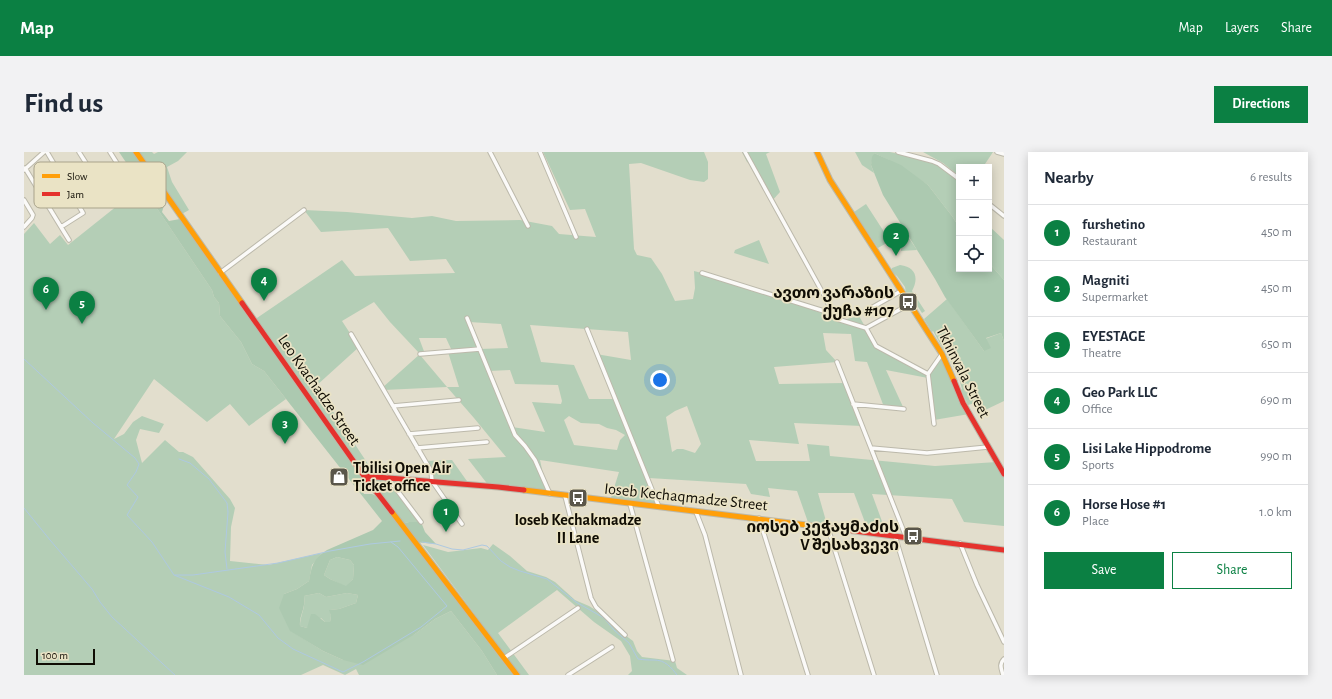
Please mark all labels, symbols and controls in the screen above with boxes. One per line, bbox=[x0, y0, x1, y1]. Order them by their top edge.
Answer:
text: Map bbox=[20, 19, 54, 38]
text: Map bbox=[1178, 21, 1203, 35]
text: Layers bbox=[1225, 21, 1259, 35]
text: Share bbox=[1281, 21, 1312, 35]
button: Directions bbox=[1214, 86, 1308, 123]
text: Find us bbox=[24, 90, 103, 118]
legend bbox=[34, 162, 166, 208]
map controls bbox=[956, 164, 992, 272]
button: + bbox=[956, 164, 992, 200]
text: Nearby bbox=[1044, 169, 1094, 186]
text: Slow bbox=[67, 171, 88, 182]
text: 6 results bbox=[1250, 171, 1292, 184]
text: Jam bbox=[67, 189, 84, 200]
button: − bbox=[956, 200, 992, 236]
text: furshetino bbox=[1082, 217, 1145, 232]
pin: 2 bbox=[883, 223, 909, 256]
text: 1 bbox=[1055, 226, 1059, 239]
text: 450 m bbox=[1261, 226, 1292, 239]
text: Restaurant bbox=[1082, 235, 1137, 248]
button: locate bbox=[956, 236, 992, 272]
pin: 4 bbox=[251, 268, 277, 301]
text: Magniti bbox=[1082, 273, 1129, 288]
pin: 6 bbox=[33, 277, 59, 310]
text: 2 bbox=[1054, 282, 1060, 295]
text: 450 m bbox=[1261, 282, 1292, 295]
place label: ავთო ვარაზის ქუჩა #107 bbox=[773, 285, 894, 320]
pin: 5 bbox=[69, 291, 95, 324]
bus stop icon: ავთო ვარაზის ქუჩა #107 bbox=[897, 291, 919, 313]
text: Supermarket bbox=[1082, 291, 1148, 304]
street label: Tkhinvala Street bbox=[933, 324, 993, 420]
text: EYESTAGE bbox=[1082, 329, 1145, 344]
street label: Leo Kvachadze Street bbox=[275, 332, 363, 448]
text: 3 bbox=[1054, 338, 1060, 351]
text: 650 m bbox=[1261, 338, 1292, 351]
text: Theatre bbox=[1082, 347, 1121, 360]
your location bbox=[650, 370, 670, 390]
text: Geo Park LLC bbox=[1082, 385, 1158, 400]
text: 4 bbox=[1054, 394, 1060, 407]
text: 690 m bbox=[1260, 394, 1292, 407]
text: Office bbox=[1082, 403, 1112, 416]
pin: 3 bbox=[272, 411, 298, 444]
text: Lisi Lake Hippodrome bbox=[1082, 441, 1211, 456]
text: 5 bbox=[1054, 450, 1060, 463]
text: 990 m bbox=[1260, 450, 1292, 463]
text: Sports bbox=[1082, 459, 1114, 472]
place label: Tbilisi Open Air Ticket office bbox=[353, 460, 452, 494]
shop icon: Tbilisi Open Air Ticket office bbox=[328, 466, 350, 488]
street label: Ioseb Kechaqmadze Street bbox=[603, 480, 769, 514]
bus stop icon: Ioseb Kechakmadze II Lane bbox=[567, 487, 589, 509]
text: Horse Hose #1 bbox=[1082, 497, 1166, 512]
pin: 1 bbox=[433, 499, 459, 532]
text: 6 bbox=[1054, 506, 1060, 519]
text: 1.0 km bbox=[1259, 506, 1292, 519]
place label: Ioseb Kechakmadze II Lane bbox=[515, 512, 642, 546]
text: Place bbox=[1082, 515, 1109, 528]
place label: იოსებ კეჭაყმაძის V შესახვევი bbox=[746, 519, 899, 554]
bus stop icon: იოსებ კეჭაყმაძის V შესახვევი bbox=[902, 525, 924, 547]
button: Save bbox=[1044, 552, 1164, 589]
button: Share bbox=[1172, 552, 1292, 589]
scale bar bbox=[36, 647, 95, 666]
text: 100 m bbox=[42, 650, 68, 661]

